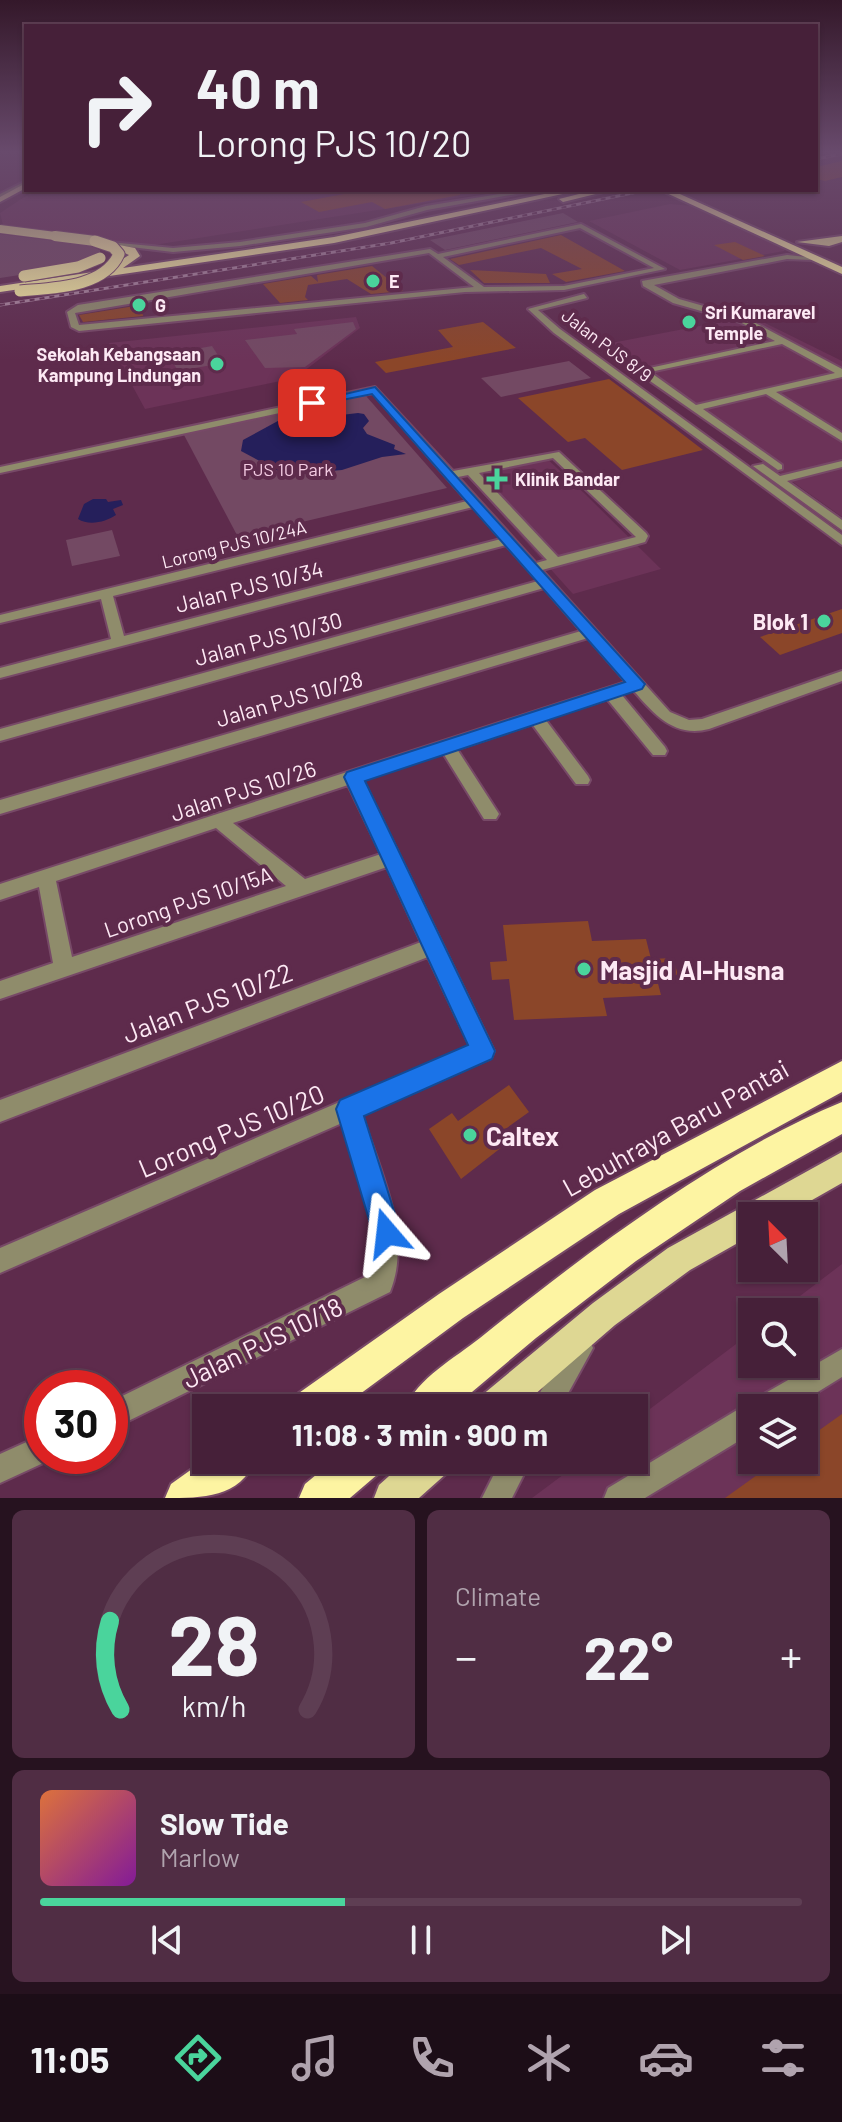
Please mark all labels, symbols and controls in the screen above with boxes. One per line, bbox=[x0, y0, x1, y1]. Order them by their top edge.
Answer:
text: 40 m bbox=[196, 53, 320, 120]
icon: right bbox=[64, 56, 168, 160]
text: Lorong PJS 10/20 bbox=[196, 121, 471, 164]
place label: E bbox=[389, 270, 400, 292]
marker: E bbox=[364, 272, 382, 290]
place label: G bbox=[155, 294, 166, 316]
marker: G bbox=[130, 296, 148, 314]
place label: Sri Kumaravel Temple bbox=[705, 301, 815, 344]
street label: Jalan PJS 8/9 bbox=[558, 304, 656, 386]
marker: Sri Kumaravel Temple bbox=[680, 313, 698, 331]
place label: Sekolah Kebangsaan Kampung Lindungan bbox=[36, 343, 201, 386]
marker: Sekolah Kebangsaan Kampung Lindungan bbox=[208, 355, 226, 373]
pin bbox=[278, 369, 346, 437]
icon: arrive bbox=[290, 381, 334, 425]
park label: PJS 10 Park bbox=[243, 458, 333, 480]
marker: Klinik Bandar bbox=[486, 468, 508, 490]
place label: Klinik Bandar bbox=[515, 468, 620, 490]
street label: Lorong PJS 10/24A bbox=[159, 515, 309, 573]
street label: Jalan PJS 10/34 bbox=[172, 555, 326, 617]
street label: Jalan PJS 10/30 bbox=[191, 606, 345, 670]
place label: Blok 1 bbox=[753, 608, 808, 634]
marker: Blok 1 bbox=[815, 612, 833, 630]
street label: Jalan PJS 10/28 bbox=[213, 665, 365, 731]
street label: Jalan PJS 10/26 bbox=[167, 754, 319, 826]
street label: Lorong PJS 10/15A bbox=[100, 860, 276, 942]
place label: Masjid Al-Husna bbox=[600, 954, 784, 985]
street label: Jalan PJS 10/22 bbox=[118, 955, 296, 1049]
marker: Masjid Al-Husna bbox=[575, 960, 593, 978]
street label: Lebuhraya Baru Pantai bbox=[557, 1052, 793, 1202]
street label: Lorong PJS 10/20 bbox=[133, 1077, 329, 1183]
place label: Caltex bbox=[486, 1120, 559, 1151]
marker: Caltex bbox=[461, 1126, 479, 1144]
position arrow bbox=[345, 1191, 429, 1275]
north arrow bbox=[738, 1202, 818, 1282]
map controls bbox=[738, 1202, 818, 1474]
street label: Jalan PJS 10/18 bbox=[177, 1290, 347, 1394]
button: search bbox=[738, 1298, 818, 1378]
speed limit sign: 30 bbox=[24, 1370, 128, 1474]
button: layers bbox=[738, 1394, 818, 1474]
text: 11:08 · 3 min · 900 m bbox=[292, 1416, 548, 1452]
text: Climate bbox=[455, 1580, 541, 1611]
text: 28 bbox=[168, 1593, 259, 1693]
text: 22° bbox=[584, 1620, 673, 1692]
text: − bbox=[455, 1629, 477, 1682]
text: + bbox=[780, 1629, 802, 1682]
text: km/h bbox=[181, 1688, 246, 1723]
text: Slow Tide bbox=[160, 1805, 289, 1841]
text: Marlow bbox=[160, 1841, 240, 1872]
icon: previous bbox=[145, 1918, 189, 1962]
icon: pause bbox=[399, 1918, 443, 1962]
icon: next bbox=[653, 1918, 697, 1962]
icon: directions bbox=[170, 2030, 226, 2086]
icon: music bbox=[287, 2030, 343, 2086]
icon: phone bbox=[404, 2030, 460, 2086]
icon: climate bbox=[521, 2030, 577, 2086]
icon: car bbox=[638, 2030, 694, 2086]
icon: filters bbox=[755, 2030, 811, 2086]
text: 11:05 bbox=[31, 2037, 109, 2080]

